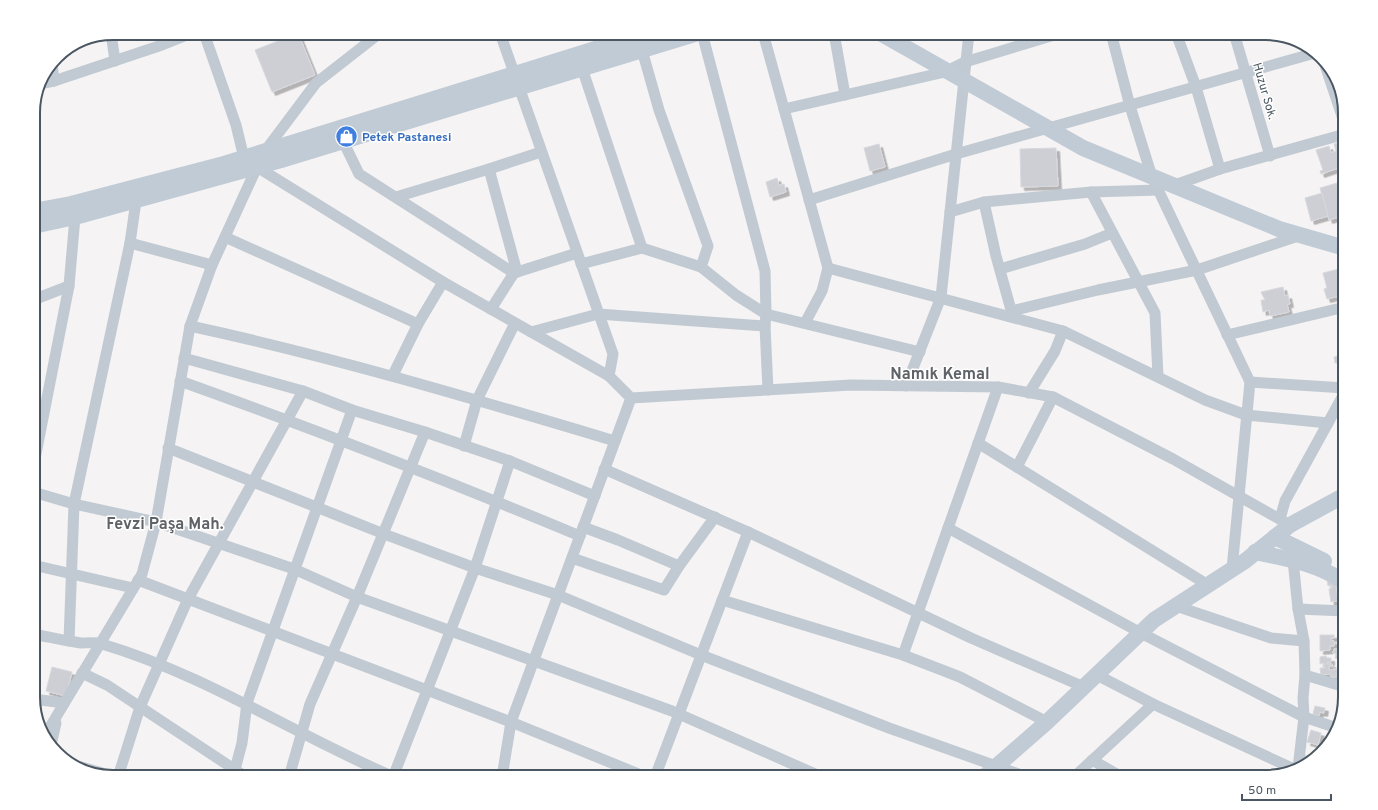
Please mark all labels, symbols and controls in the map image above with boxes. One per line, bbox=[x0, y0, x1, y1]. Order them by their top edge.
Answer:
street label: Huzur Sok. bbox=[1248, 61, 1280, 122]
shop icon: Petek Pastanesi bbox=[333, 124, 359, 150]
place label: Petek Pastanesi bbox=[362, 130, 451, 146]
district label: Namık Kemal bbox=[890, 365, 990, 385]
district label: Fevzi Paşa Mah. bbox=[106, 515, 224, 535]
scale bar bbox=[1242, 776, 1331, 802]
text: 50 m bbox=[1248, 783, 1276, 799]

